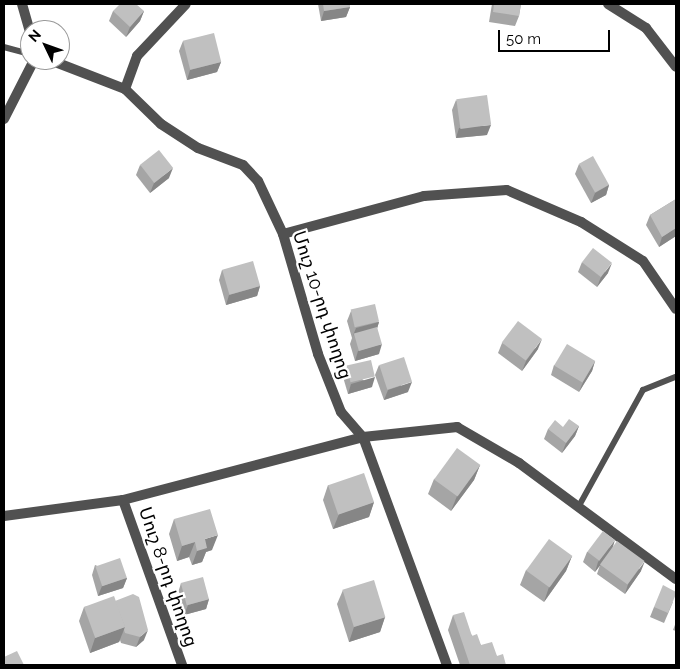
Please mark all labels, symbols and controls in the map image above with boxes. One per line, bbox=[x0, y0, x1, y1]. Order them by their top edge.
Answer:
north arrow bbox=[20, 20, 70, 70]
scale bar bbox=[500, 20, 612, 52]
text: N bbox=[25, 26, 44, 45]
text: 50 m bbox=[506, 30, 541, 48]
street label: Մուշ 10-րդ փողոց bbox=[288, 228, 356, 382]
street label: Մուշ 8-րդ փողոց bbox=[134, 504, 202, 650]

